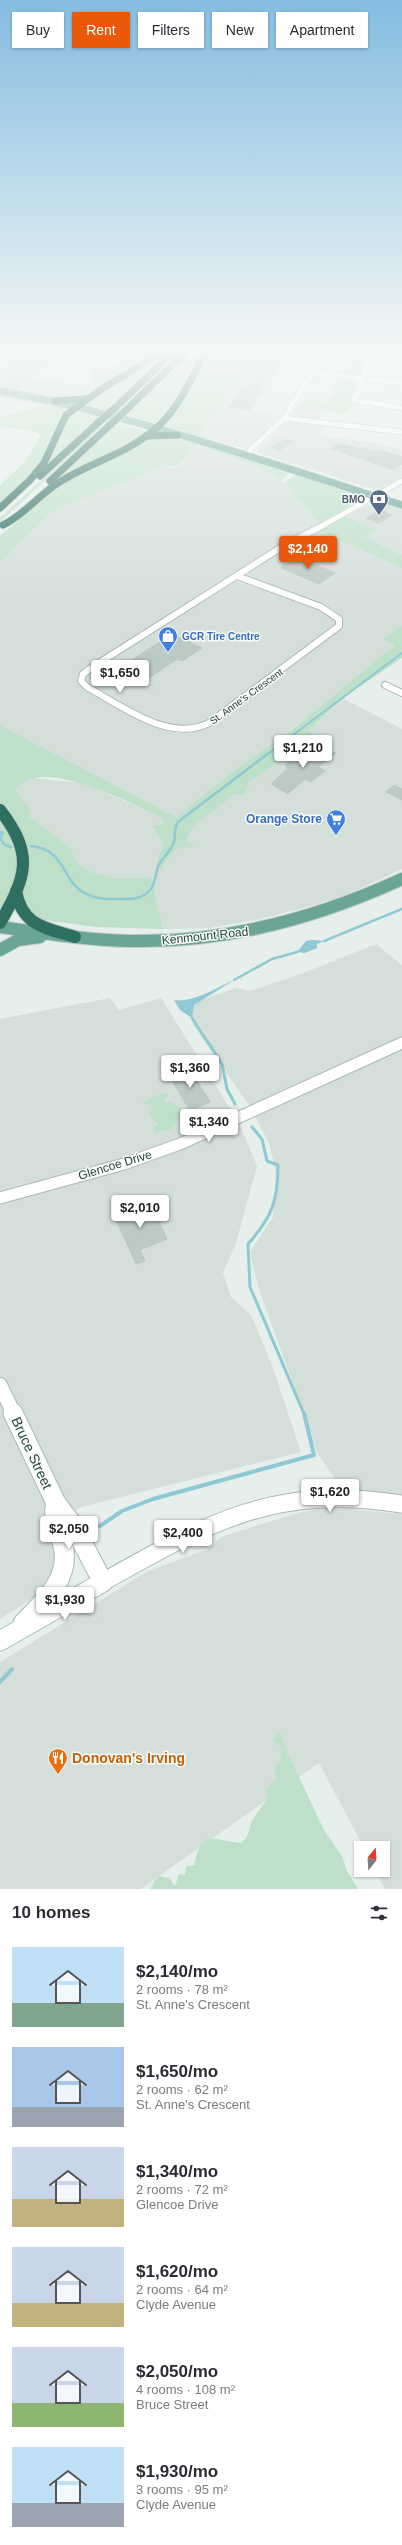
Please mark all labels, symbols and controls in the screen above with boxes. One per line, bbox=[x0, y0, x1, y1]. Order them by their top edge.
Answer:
chip: Buy bbox=[12, 12, 64, 48]
chip: Rent bbox=[72, 12, 130, 48]
chip: Filters bbox=[138, 12, 204, 48]
chip: New bbox=[212, 12, 268, 48]
chip: Apartment bbox=[276, 12, 368, 48]
bank icon: BMO bbox=[368, 488, 390, 516]
place label: BMO bbox=[342, 494, 365, 505]
pin: $2,140 bbox=[275, 536, 341, 570]
text: $2,140 bbox=[288, 541, 328, 556]
shop icon: GCR Tire Centre bbox=[157, 625, 179, 653]
place label: GCR Tire Centre bbox=[182, 631, 260, 642]
pin: $1,650 bbox=[87, 660, 153, 694]
text: $1,650 bbox=[100, 665, 140, 680]
street label: St. Anne's Crescent bbox=[208, 666, 285, 727]
pin: $1,210 bbox=[270, 735, 336, 769]
text: $1,210 bbox=[283, 740, 323, 755]
supermarket icon: Orange Store bbox=[325, 808, 347, 836]
place label: Orange Store bbox=[246, 812, 322, 826]
street label: Kenmount Road bbox=[161, 925, 249, 947]
pin: $1,360 bbox=[157, 1055, 223, 1089]
text: $1,360 bbox=[170, 1060, 210, 1075]
pin: $1,340 bbox=[176, 1109, 242, 1143]
text: $1,340 bbox=[189, 1114, 229, 1129]
street label: Glencoe Drive bbox=[77, 1147, 154, 1183]
pin: $2,010 bbox=[107, 1195, 173, 1229]
text: $2,010 bbox=[120, 1200, 160, 1215]
street label: Bruce Street bbox=[8, 1414, 56, 1492]
pin: $1,620 bbox=[297, 1479, 363, 1513]
text: $1,620 bbox=[310, 1484, 350, 1499]
pin: $2,050 bbox=[36, 1516, 102, 1550]
pin: $2,400 bbox=[150, 1520, 216, 1554]
text: $2,050 bbox=[49, 1521, 89, 1536]
text: $2,400 bbox=[163, 1525, 203, 1540]
pin: $1,930 bbox=[32, 1587, 98, 1621]
text: $1,930 bbox=[45, 1592, 85, 1607]
restaurant icon: Donovan's Irving bbox=[47, 1747, 69, 1775]
place label: Donovan's Irving bbox=[72, 1750, 185, 1766]
north arrow bbox=[354, 1841, 390, 1877]
map controls bbox=[354, 1841, 390, 1877]
icon: filters bbox=[368, 1902, 390, 1924]
text: 10 homes bbox=[12, 1903, 90, 1922]
text: $2,140/mo bbox=[136, 1962, 218, 1981]
icon: home bbox=[44, 1963, 92, 2011]
text: 2 rooms · 78 m² bbox=[136, 1982, 228, 1997]
text: St. Anne's Crescent bbox=[136, 1997, 250, 2012]
text: $1,650/mo bbox=[136, 2062, 218, 2081]
icon: home bbox=[44, 2063, 92, 2111]
text: 2 rooms · 62 m² bbox=[136, 2082, 228, 2097]
text: St. Anne's Crescent bbox=[136, 2097, 250, 2112]
text: $1,340/mo bbox=[136, 2162, 218, 2181]
icon: home bbox=[44, 2163, 92, 2211]
text: 2 rooms · 72 m² bbox=[136, 2182, 228, 2197]
text: Glencoe Drive bbox=[136, 2197, 218, 2212]
text: $1,620/mo bbox=[136, 2262, 218, 2281]
icon: home bbox=[44, 2263, 92, 2311]
text: 2 rooms · 64 m² bbox=[136, 2282, 228, 2297]
text: Clyde Avenue bbox=[136, 2297, 216, 2312]
text: $2,050/mo bbox=[136, 2362, 218, 2381]
icon: home bbox=[44, 2363, 92, 2411]
text: 4 rooms · 108 m² bbox=[136, 2382, 235, 2397]
text: Bruce Street bbox=[136, 2397, 208, 2412]
text: $1,930/mo bbox=[136, 2462, 218, 2481]
icon: home bbox=[44, 2463, 92, 2511]
text: 3 rooms · 95 m² bbox=[136, 2482, 228, 2497]
text: Clyde Avenue bbox=[136, 2497, 216, 2512]

